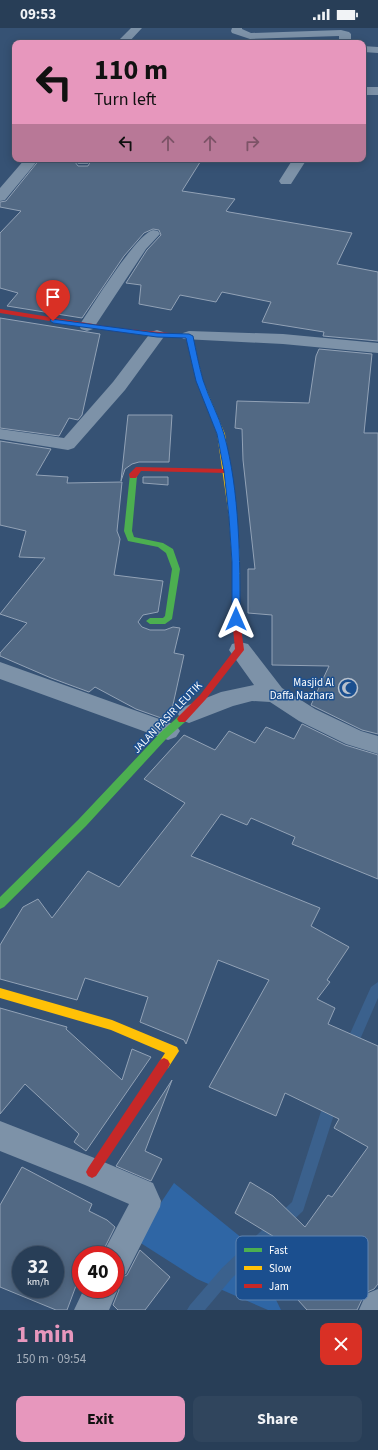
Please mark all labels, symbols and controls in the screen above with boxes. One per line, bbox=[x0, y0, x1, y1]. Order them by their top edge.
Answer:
text: 09:53 bbox=[20, 4, 56, 25]
text: 110 m bbox=[94, 50, 168, 90]
icon: left bbox=[28, 56, 80, 108]
text: Turn left bbox=[94, 87, 156, 112]
icon: left bbox=[115, 132, 137, 154]
icon: ahead bbox=[157, 132, 179, 154]
icon: ahead bbox=[199, 132, 221, 154]
icon: right bbox=[241, 132, 263, 154]
pin bbox=[36, 280, 70, 321]
icon: arrive bbox=[42, 286, 64, 308]
position arrow bbox=[215, 598, 257, 640]
place label: Masjid Al Daffa Nazhara bbox=[270, 675, 334, 703]
mosque icon: Masjid Al Daffa Nazhara bbox=[337, 677, 359, 699]
street label: JALAN PASIR LEUTIK bbox=[129, 678, 206, 756]
legend bbox=[236, 1236, 368, 1300]
text: Fast bbox=[269, 1243, 288, 1258]
speed limit sign: 40 bbox=[72, 1246, 124, 1298]
text: 32 bbox=[27, 1253, 49, 1281]
text: Slow bbox=[269, 1261, 292, 1276]
text: km/h bbox=[27, 1275, 49, 1289]
text: Jam bbox=[269, 1279, 289, 1294]
text: 1 min bbox=[16, 1317, 74, 1352]
button: close bbox=[320, 1323, 362, 1365]
text: 150 m · 09:54 bbox=[16, 1350, 86, 1368]
button: Exit bbox=[16, 1396, 185, 1442]
button: Share bbox=[193, 1396, 362, 1442]

